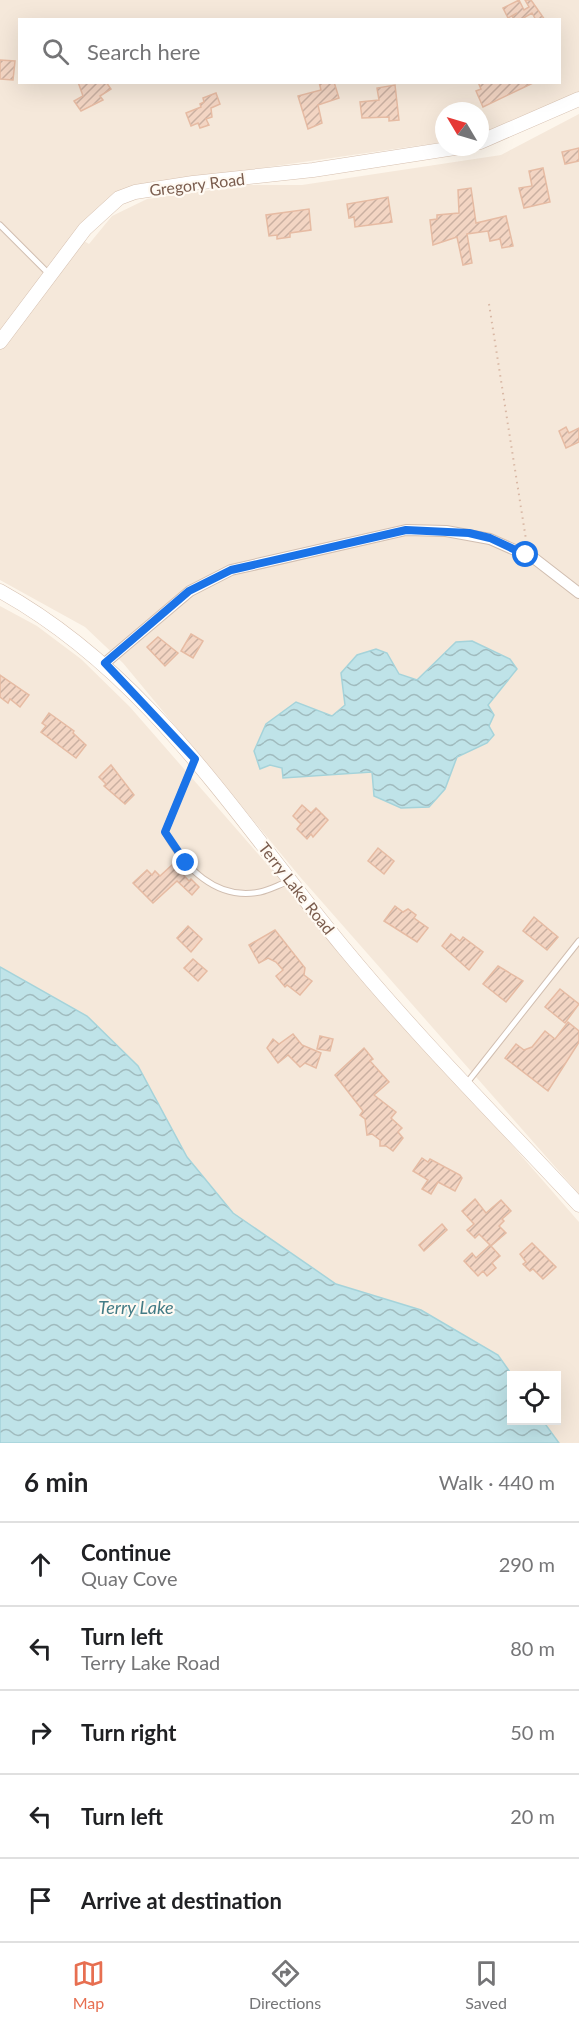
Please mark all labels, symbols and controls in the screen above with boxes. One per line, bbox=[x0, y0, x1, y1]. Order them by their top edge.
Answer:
search box bbox=[18, 18, 561, 84]
icon: search bbox=[39, 35, 72, 68]
text: Search here bbox=[87, 38, 200, 65]
north arrow bbox=[435, 102, 489, 156]
street label: Gregory Road bbox=[148, 169, 246, 199]
route start bbox=[512, 541, 538, 567]
street label: Terry Lake Road bbox=[255, 838, 339, 938]
route end bbox=[172, 849, 198, 875]
water label: Terry Lake bbox=[98, 1296, 174, 1318]
map controls bbox=[507, 1371, 561, 1425]
button: locate bbox=[507, 1371, 561, 1425]
text: 6 min bbox=[24, 1466, 88, 1498]
text: Walk · 440 m bbox=[439, 1470, 555, 1494]
text: Continue bbox=[81, 1539, 171, 1566]
icon: ahead bbox=[24, 1548, 57, 1581]
text: 290 m bbox=[499, 1552, 555, 1576]
text: Quay Cove bbox=[81, 1566, 177, 1590]
text: Turn left bbox=[81, 1623, 163, 1650]
icon: left bbox=[24, 1632, 57, 1665]
text: 80 m bbox=[510, 1636, 555, 1660]
text: Terry Lake Road bbox=[81, 1650, 220, 1674]
icon: right bbox=[24, 1716, 57, 1749]
text: Turn right bbox=[81, 1719, 176, 1746]
text: 50 m bbox=[510, 1720, 555, 1744]
icon: left bbox=[24, 1800, 57, 1833]
text: Turn left bbox=[81, 1803, 163, 1830]
text: 20 m bbox=[510, 1804, 555, 1828]
icon: arrive bbox=[24, 1884, 57, 1917]
text: Arrive at destination bbox=[81, 1887, 282, 1914]
tab: Map bbox=[72, 1957, 105, 2012]
tab: Directions bbox=[249, 1957, 321, 2012]
tab: Saved bbox=[465, 1957, 507, 2012]

